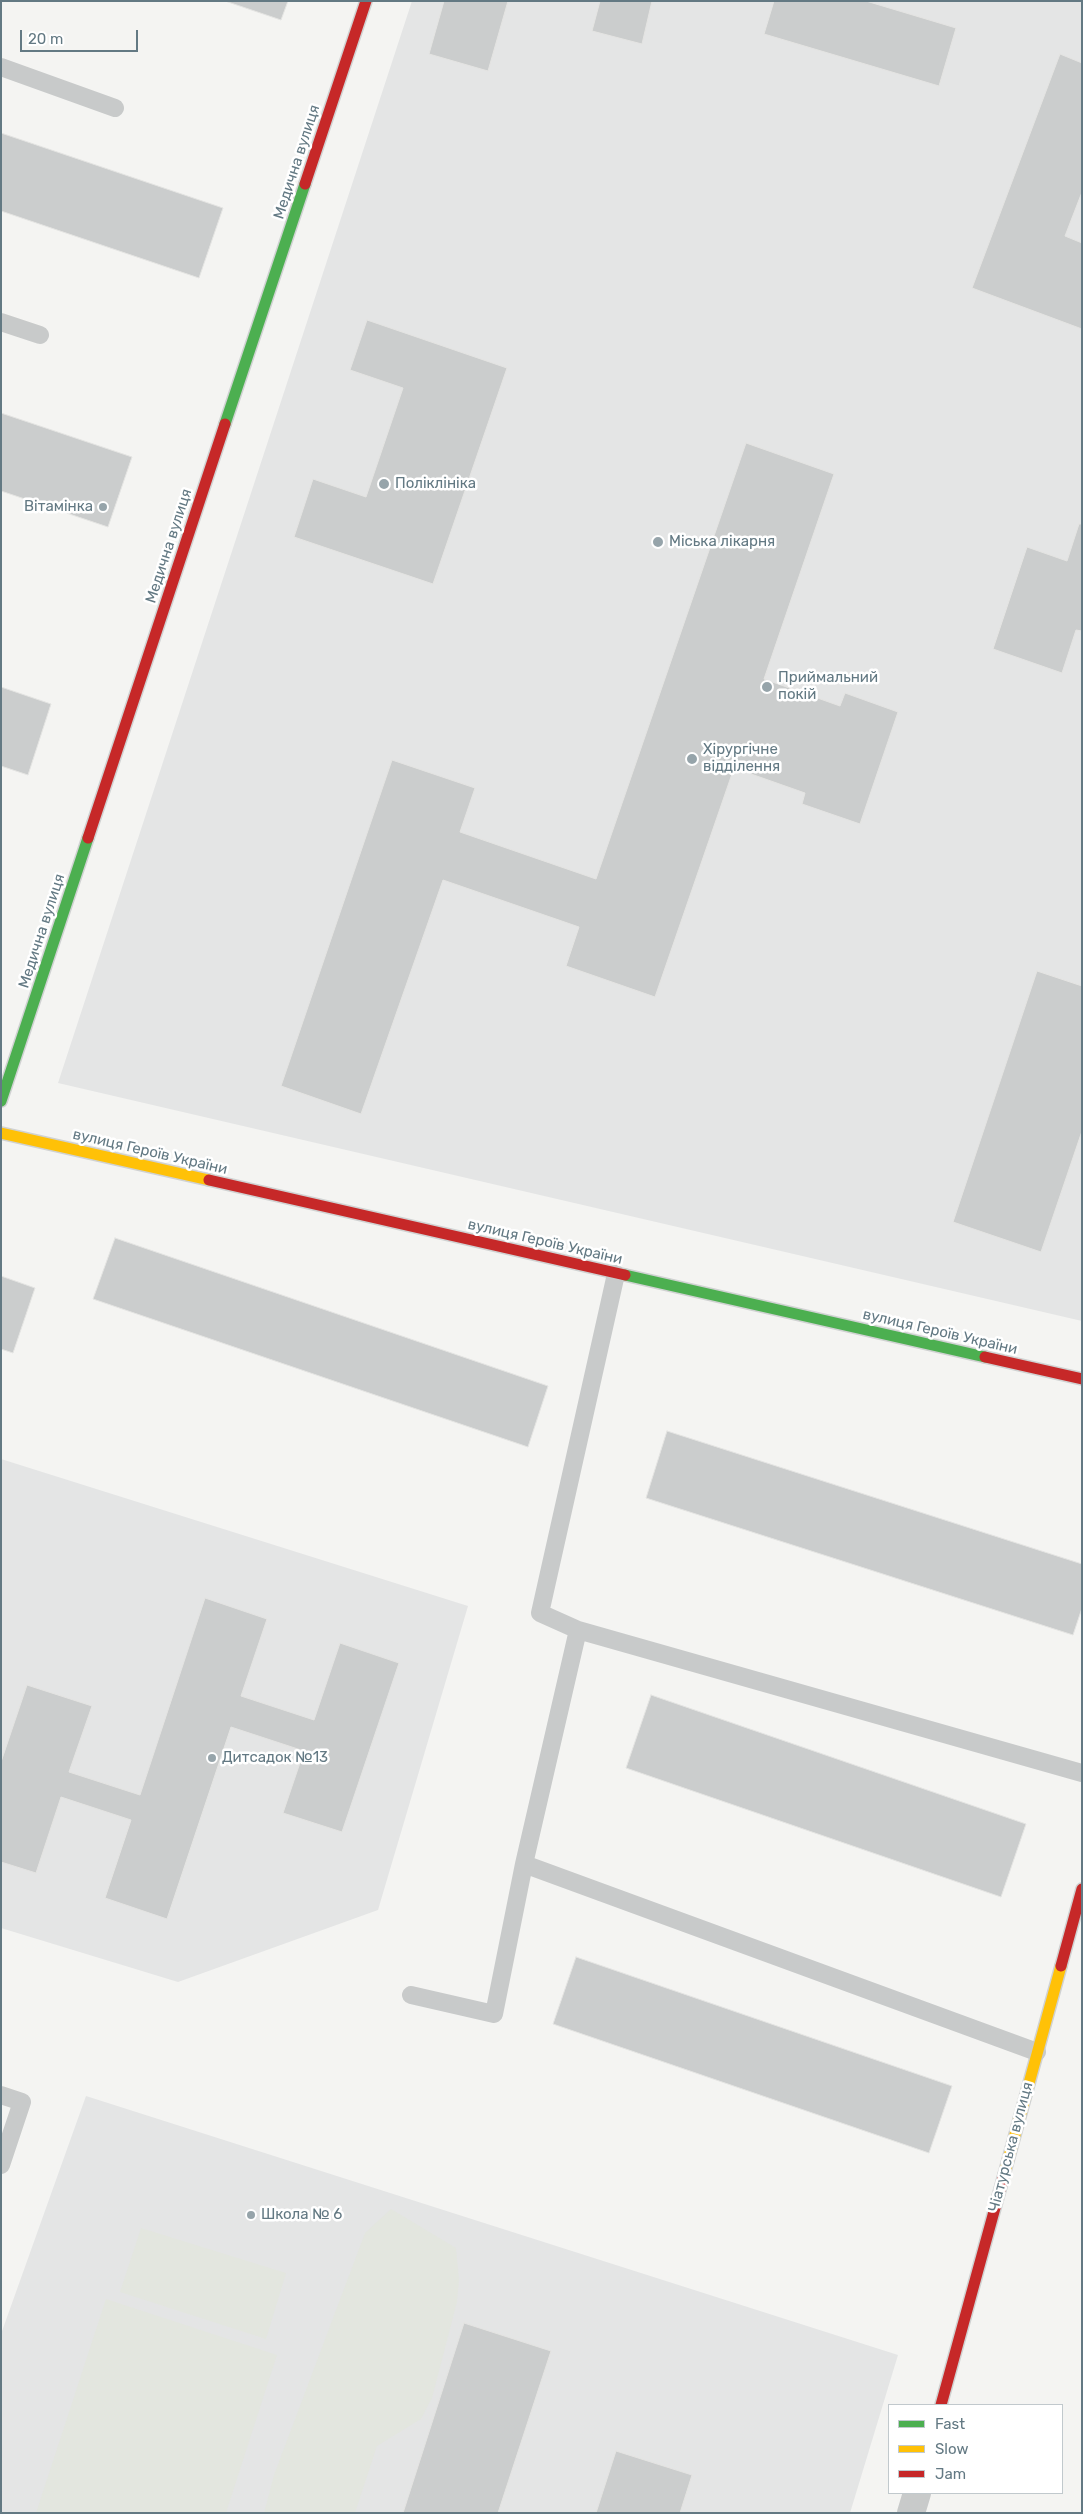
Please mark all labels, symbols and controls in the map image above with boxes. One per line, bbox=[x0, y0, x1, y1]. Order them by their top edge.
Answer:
scale bar bbox=[22, 20, 140, 52]
text: 20 m bbox=[28, 30, 63, 48]
street label: Медична вулиця bbox=[270, 103, 324, 221]
place label: Поліклініка bbox=[395, 475, 476, 493]
marker: Поліклініка bbox=[377, 477, 391, 491]
street label: Медична вулиця bbox=[142, 487, 196, 605]
place label: Вітамінка bbox=[24, 498, 93, 516]
marker: Вітамінка bbox=[97, 501, 109, 513]
place label: Мiська лiкарня bbox=[669, 533, 775, 551]
marker: Мiська лiкарня bbox=[651, 535, 665, 549]
place label: Приймальний покій bbox=[778, 669, 878, 704]
marker: Приймальний покій bbox=[760, 680, 774, 694]
place label: Хірургічне відділення bbox=[703, 741, 780, 776]
marker: Хірургічне відділення bbox=[685, 752, 699, 766]
street label: Медична вулиця bbox=[15, 872, 69, 990]
street label: вулиця Героїв України bbox=[71, 1125, 229, 1179]
street label: вулиця Героїв України bbox=[466, 1215, 624, 1269]
street label: вулиця Героїв України bbox=[861, 1305, 1019, 1359]
place label: Дитсадок №13 bbox=[222, 1749, 328, 1767]
marker: Дитсадок №13 bbox=[206, 1752, 218, 1764]
street label: Чіатурська вулиця bbox=[985, 2080, 1037, 2214]
place label: Школа № 6 bbox=[261, 2206, 342, 2224]
marker: Школа № 6 bbox=[245, 2209, 257, 2221]
legend bbox=[888, 2404, 1063, 2494]
text: Fast bbox=[935, 2415, 965, 2433]
text: Slow bbox=[935, 2440, 968, 2458]
text: Jam bbox=[935, 2465, 966, 2483]

